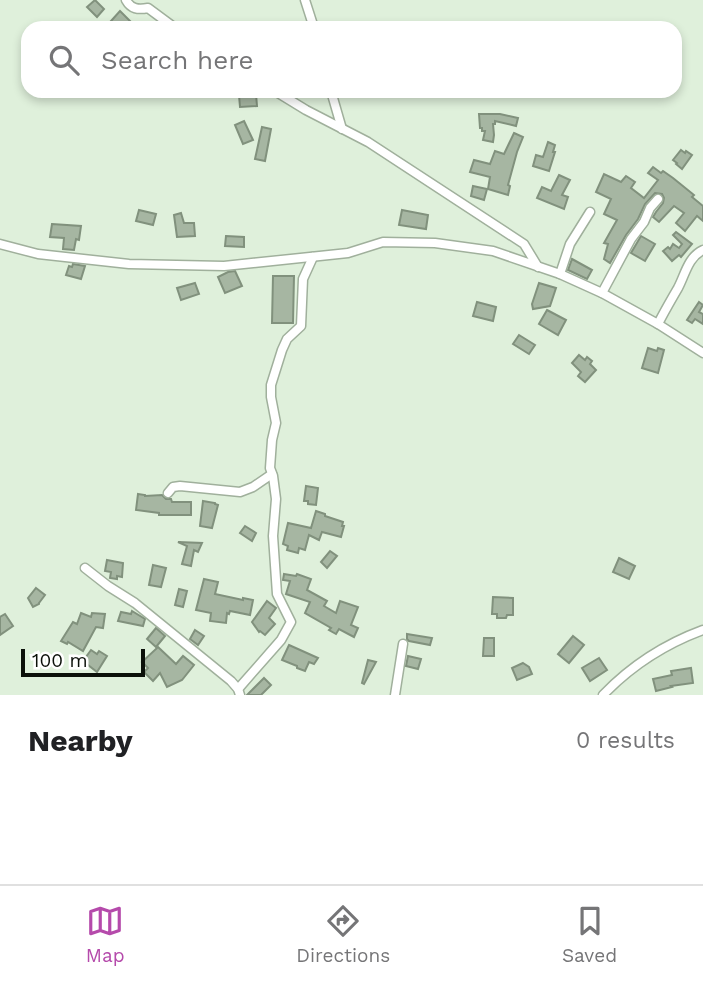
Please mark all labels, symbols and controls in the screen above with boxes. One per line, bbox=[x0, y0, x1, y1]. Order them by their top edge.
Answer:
search box bbox=[21, 21, 682, 98]
icon: search bbox=[45, 41, 83, 79]
text: Search here bbox=[101, 45, 253, 75]
scale bar bbox=[21, 646, 145, 678]
text: 100 m bbox=[32, 649, 88, 672]
text: Nearby bbox=[28, 723, 133, 758]
text: 0 results bbox=[576, 727, 675, 754]
tab: Map bbox=[86, 902, 125, 967]
tab: Directions bbox=[296, 902, 390, 967]
tab: Saved bbox=[562, 902, 617, 967]

